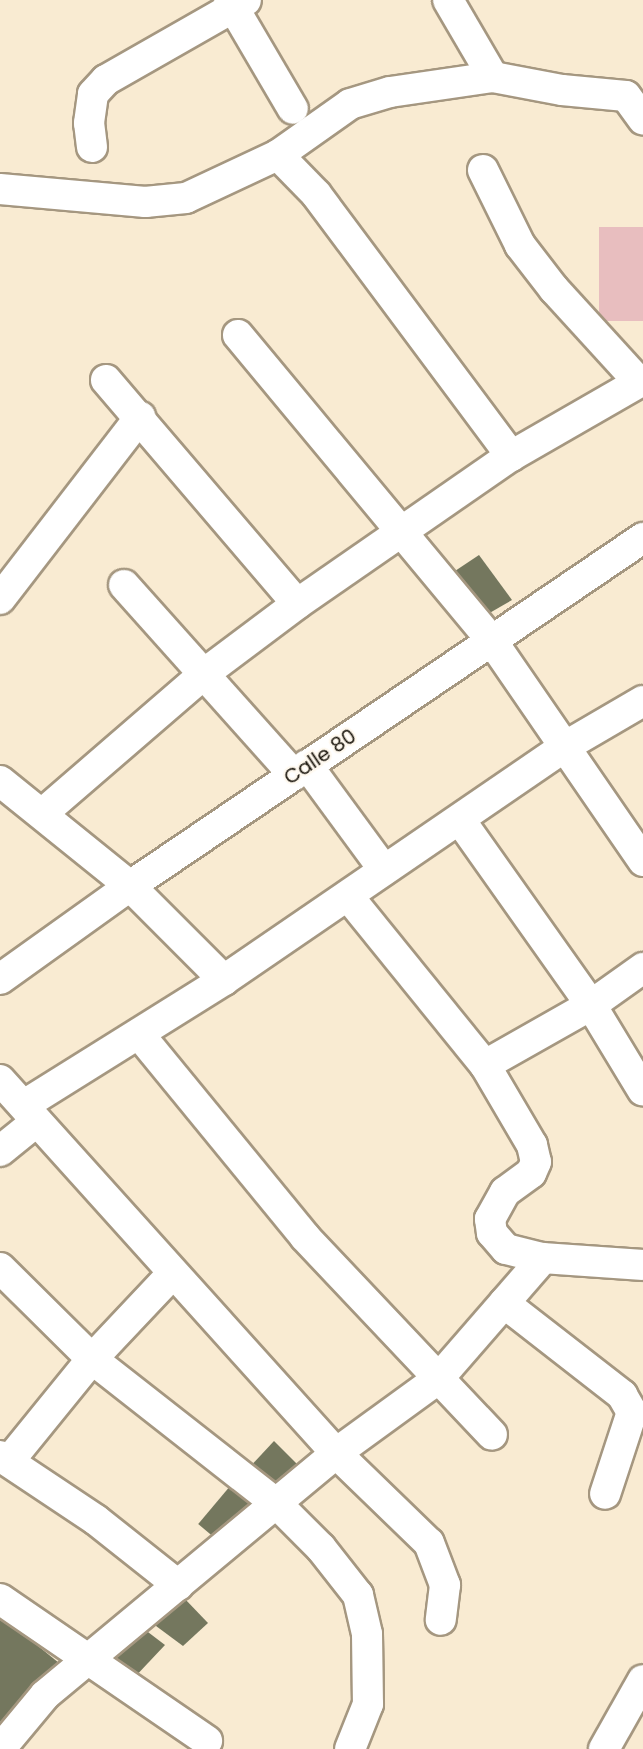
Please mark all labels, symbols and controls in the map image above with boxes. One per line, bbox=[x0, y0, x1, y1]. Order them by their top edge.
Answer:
street label: Calle 80 bbox=[279, 724, 361, 790]

